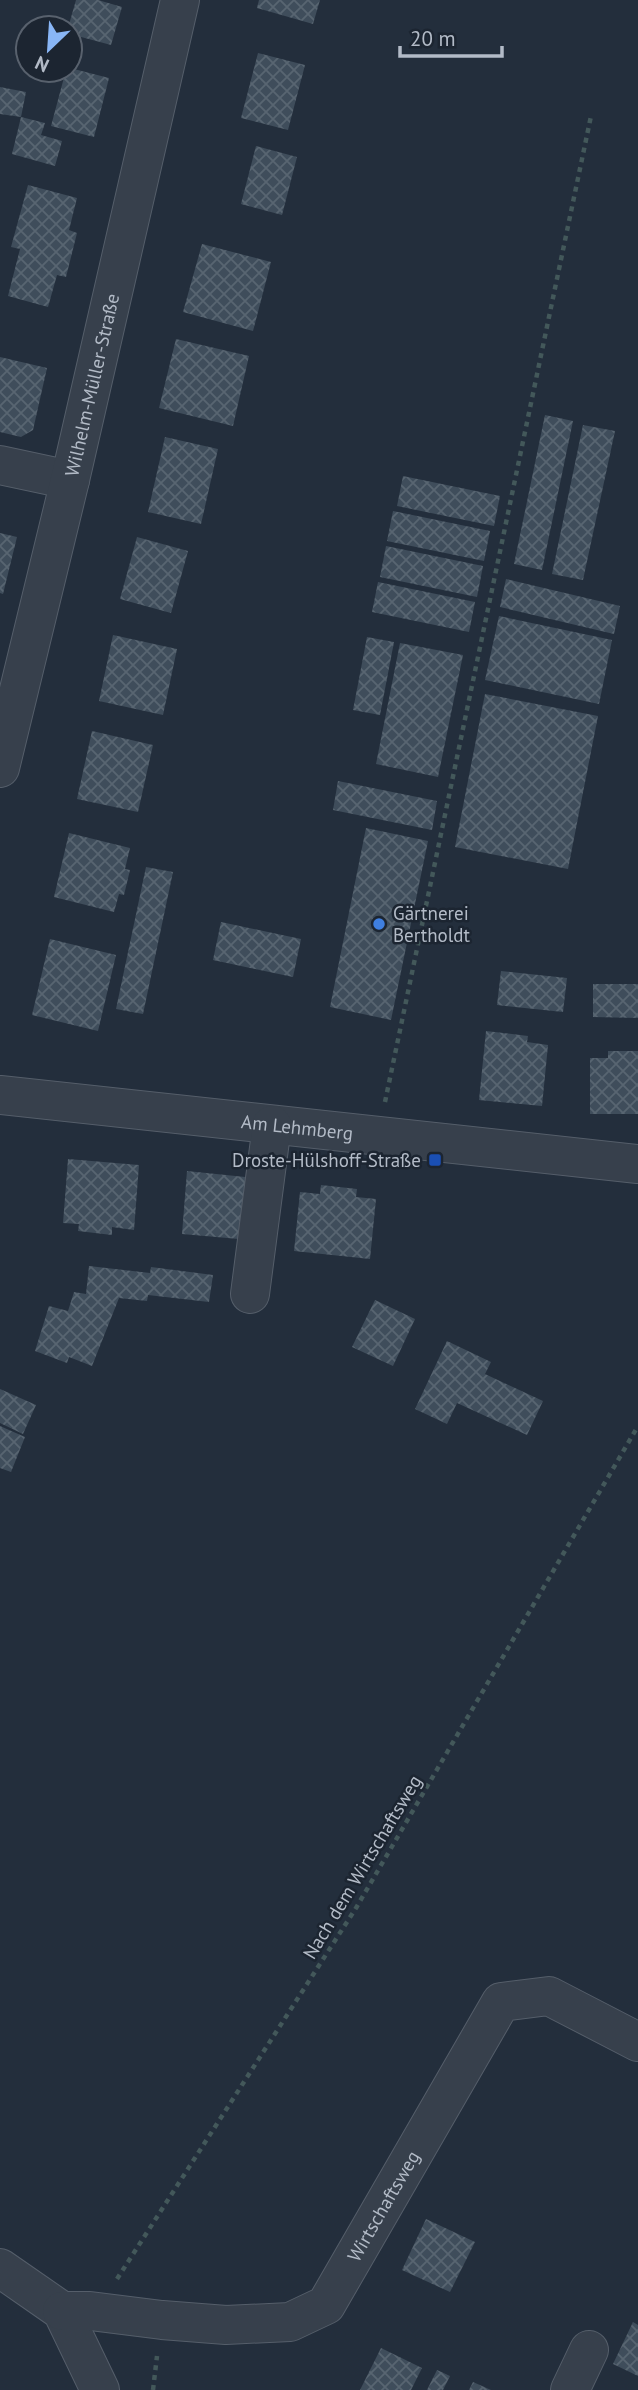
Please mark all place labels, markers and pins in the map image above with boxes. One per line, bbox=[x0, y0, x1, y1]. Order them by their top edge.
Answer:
place label: Gärtnerei Bertholdt bbox=[393, 901, 471, 947]
marker: Gärtnerei Bertholdt bbox=[371, 916, 387, 932]
place label: Droste-Hülshoff-Straße bbox=[232, 1148, 421, 1172]
marker: Droste-Hülshoff-Straße bbox=[427, 1152, 443, 1168]

